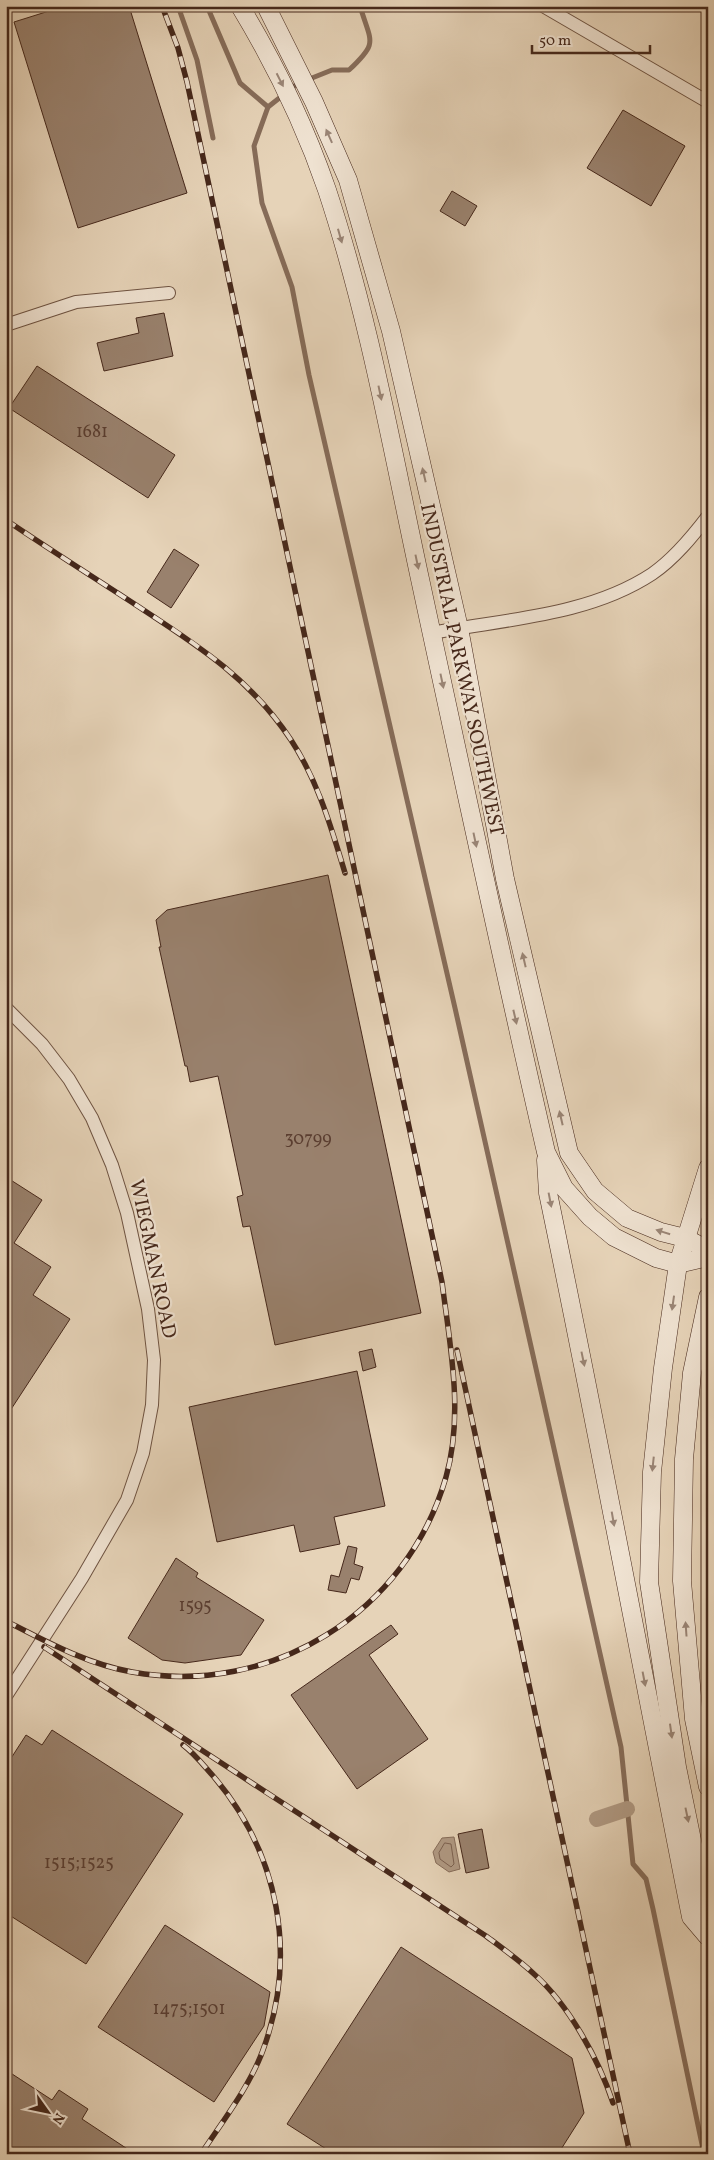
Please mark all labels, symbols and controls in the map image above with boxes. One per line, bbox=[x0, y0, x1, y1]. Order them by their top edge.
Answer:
scale bar bbox=[532, 22, 649, 54]
text: 50 m bbox=[539, 31, 571, 52]
one-way arrow bbox=[276, 73, 284, 87]
one-way arrow bbox=[324, 129, 332, 143]
one-way arrow bbox=[337, 228, 345, 243]
one-way arrow bbox=[377, 385, 385, 401]
house number: 1681 bbox=[76, 420, 108, 445]
one-way arrow bbox=[420, 467, 428, 483]
street label: INDUSTRIAL PARKWAY SOUTHWEST bbox=[412, 501, 510, 839]
one-way arrow bbox=[413, 554, 421, 570]
one-way arrow bbox=[438, 673, 446, 688]
one-way arrow bbox=[471, 832, 479, 847]
one-way arrow bbox=[520, 952, 528, 967]
one-way arrow bbox=[511, 1009, 519, 1024]
one-way arrow bbox=[556, 1110, 564, 1126]
house number: 30799 bbox=[284, 1127, 332, 1152]
street label: WIEGMAN ROAD bbox=[121, 1177, 183, 1341]
one-way arrow bbox=[546, 1193, 554, 1209]
one-way arrow bbox=[655, 1227, 670, 1235]
one-way arrow bbox=[668, 1296, 676, 1312]
one-way arrow bbox=[579, 1352, 587, 1367]
one-way arrow bbox=[649, 1457, 657, 1473]
one-way arrow bbox=[609, 1512, 617, 1528]
house number: 1595 bbox=[178, 1594, 212, 1619]
one-way arrow bbox=[681, 1621, 689, 1637]
one-way arrow bbox=[640, 1671, 648, 1687]
one-way arrow bbox=[668, 1724, 676, 1740]
one-way arrow bbox=[683, 1807, 691, 1823]
house number: 1515;1525 bbox=[44, 1851, 114, 1876]
house number: 1475;1501 bbox=[153, 1997, 225, 2022]
north arrow bbox=[22, 2088, 72, 2138]
text: N bbox=[47, 2109, 68, 2128]

